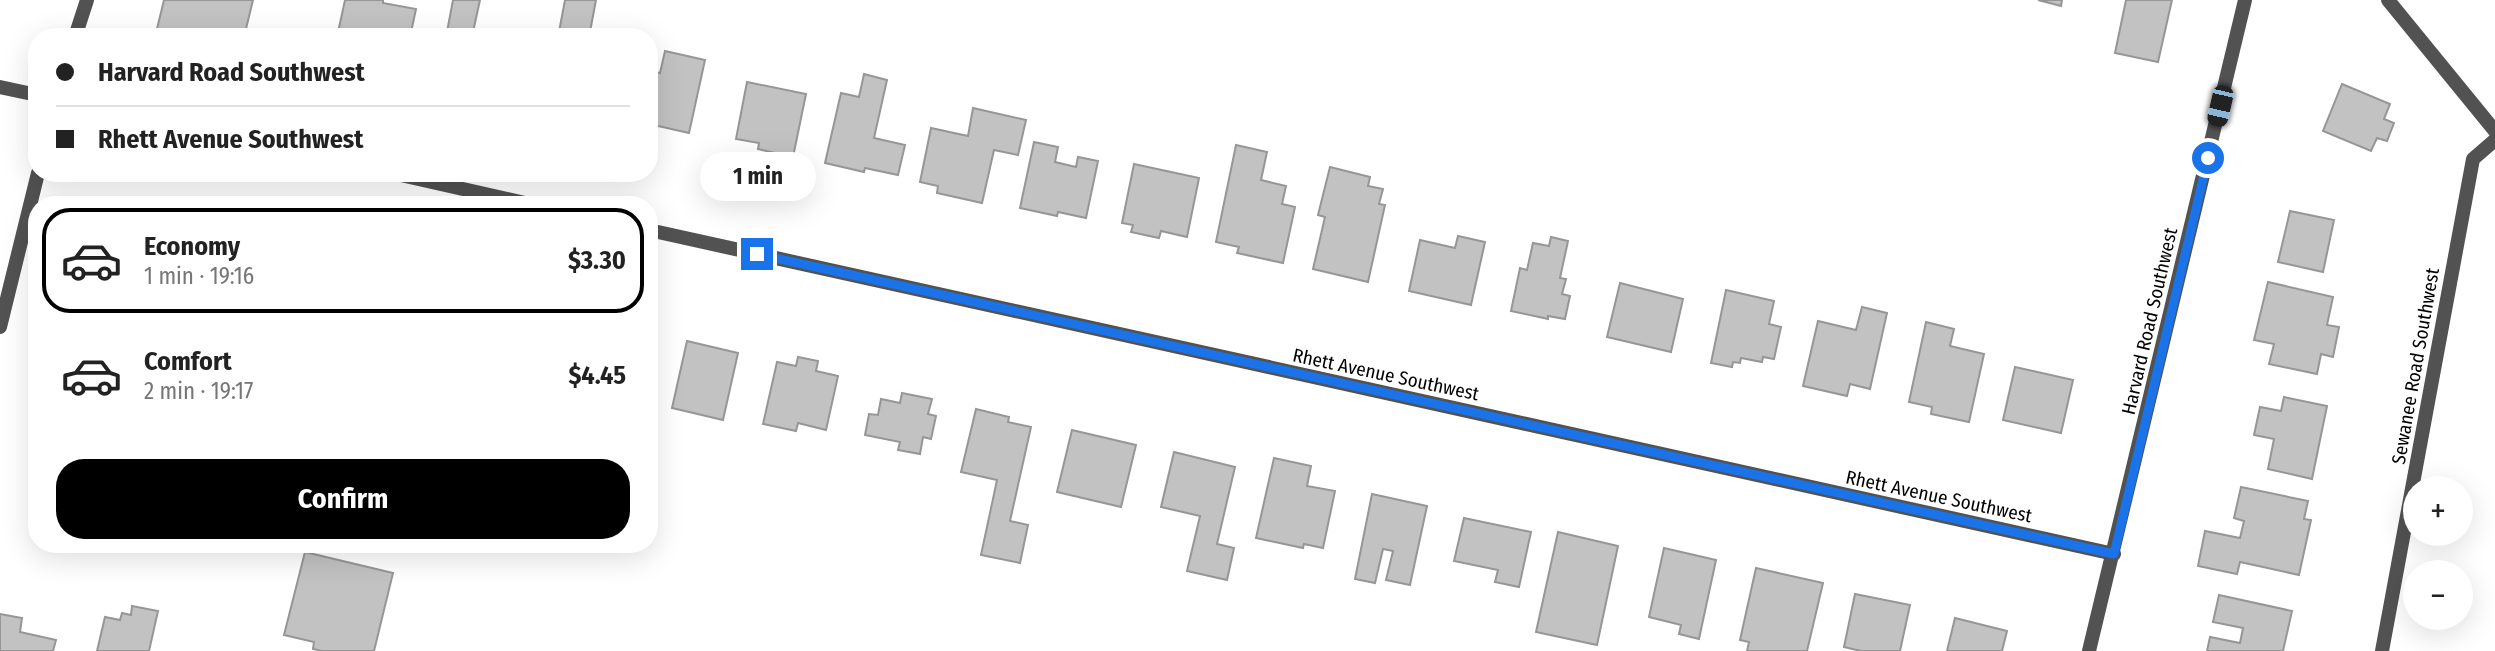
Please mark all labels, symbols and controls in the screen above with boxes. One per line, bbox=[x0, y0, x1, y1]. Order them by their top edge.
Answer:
text: Harvard Road Southwest bbox=[98, 57, 365, 88]
car bbox=[2206, 83, 2235, 129]
text: Rhett Avenue Southwest bbox=[98, 124, 363, 155]
route start bbox=[2192, 142, 2224, 174]
callout: 1 min bbox=[699, 152, 815, 202]
text: 1 min bbox=[733, 162, 783, 190]
street label: Harvard Road Southwest bbox=[2117, 225, 2182, 417]
icon: car bbox=[60, 229, 123, 292]
text: Economy bbox=[144, 231, 240, 262]
route end bbox=[741, 238, 773, 270]
text: $3.30 bbox=[568, 245, 626, 276]
text: 1 min · 19:16 bbox=[144, 262, 254, 290]
street label: Sewanee Road Southwest bbox=[2387, 265, 2444, 466]
street label: Rhett Avenue Southwest bbox=[1291, 343, 1482, 406]
icon: car bbox=[60, 344, 123, 407]
text: Comfort bbox=[144, 346, 232, 377]
text: $4.45 bbox=[568, 360, 626, 391]
text: 2 min · 19:17 bbox=[144, 377, 253, 405]
button: Confirm bbox=[56, 459, 630, 539]
street label: Rhett Avenue Southwest bbox=[1844, 465, 2035, 528]
map controls bbox=[2403, 476, 2473, 630]
button: + bbox=[2403, 476, 2473, 546]
button: − bbox=[2403, 560, 2473, 630]

